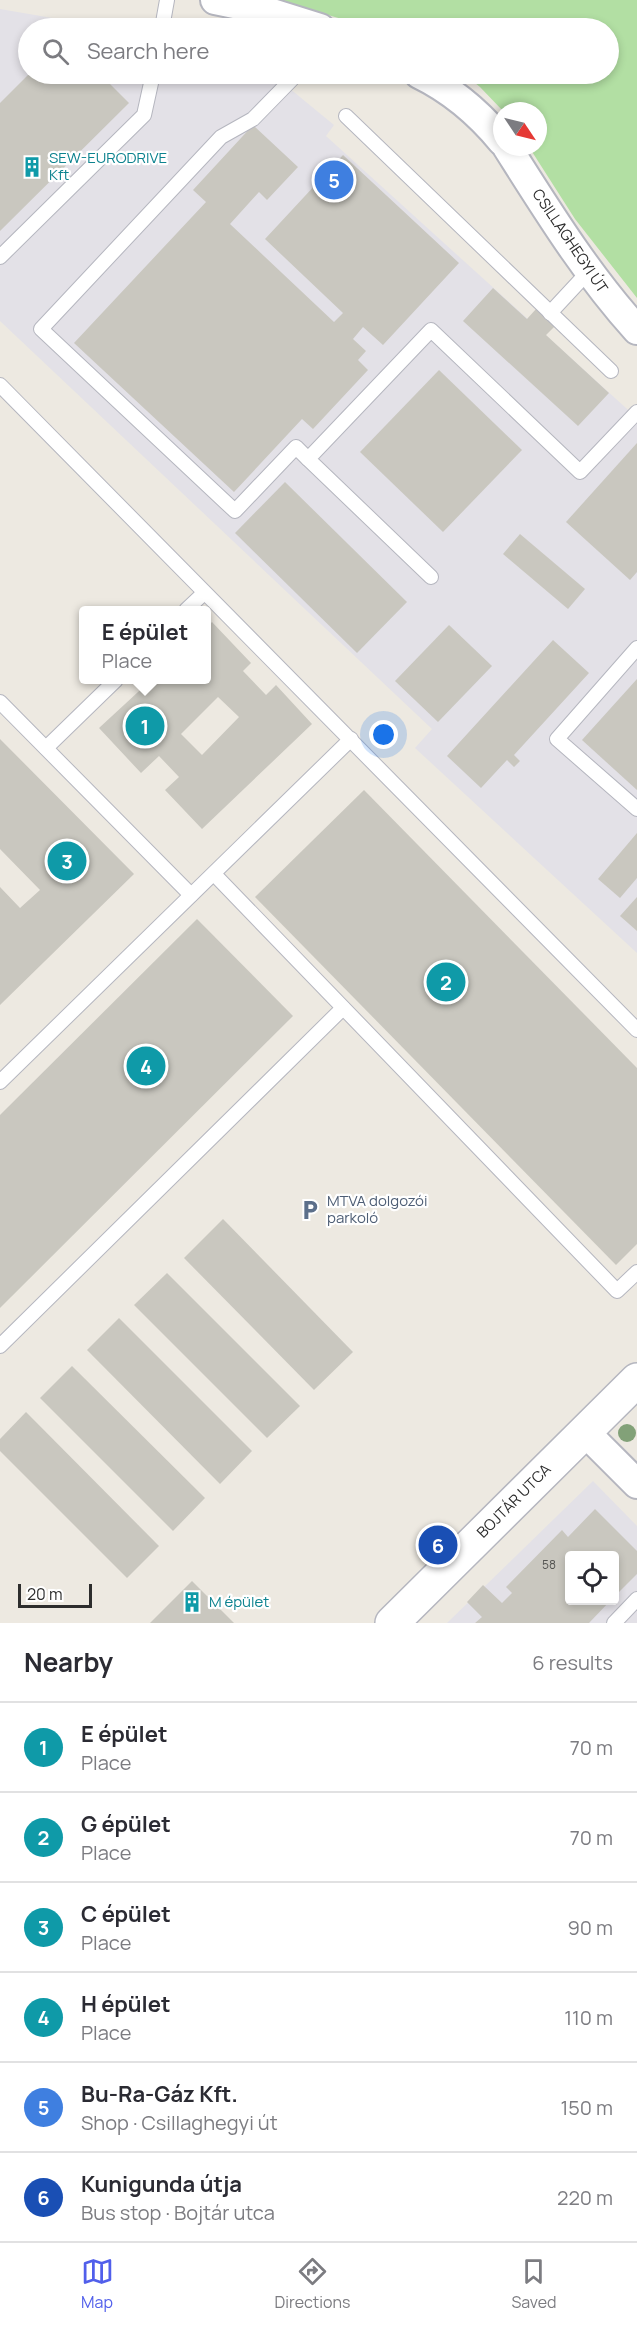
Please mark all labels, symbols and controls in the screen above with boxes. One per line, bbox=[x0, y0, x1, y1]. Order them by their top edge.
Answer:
search box bbox=[18, 18, 619, 84]
icon: search bbox=[39, 35, 72, 68]
text: Search here bbox=[87, 36, 209, 66]
north arrow bbox=[493, 102, 547, 156]
place label: SEW-EURODRIVE Kft bbox=[49, 147, 167, 185]
building icon: SEW-EURODRIVE Kft bbox=[20, 155, 44, 179]
pin: 5 bbox=[314, 158, 354, 202]
street label: CSILLAGHEGYI ÚT bbox=[528, 184, 613, 297]
popup bbox=[79, 606, 211, 684]
text: E épület bbox=[102, 617, 188, 647]
text: Place bbox=[102, 647, 152, 674]
pin: 1 bbox=[126, 704, 164, 748]
your location bbox=[369, 720, 398, 749]
pin: 3 bbox=[48, 838, 86, 884]
pin: 2 bbox=[426, 960, 466, 1004]
pin: 4 bbox=[126, 1044, 166, 1088]
place label: MTVA dolgozói parkoló bbox=[327, 1190, 428, 1228]
parking icon: MTVA dolgozói parkoló bbox=[298, 1198, 322, 1222]
street label: BOJTÁR UTCA bbox=[472, 1459, 556, 1542]
pin: 6 bbox=[418, 1522, 458, 1568]
map controls bbox=[565, 1551, 619, 1605]
button: locate bbox=[565, 1551, 619, 1605]
house number: 58 bbox=[542, 1556, 556, 1573]
scale bar bbox=[18, 1581, 92, 1608]
text: 20 m bbox=[27, 1583, 63, 1605]
building icon: M épület bbox=[180, 1590, 204, 1614]
place label: M épület bbox=[209, 1591, 269, 1612]
text: Nearby bbox=[24, 1644, 113, 1680]
text: 6 results bbox=[532, 1649, 613, 1676]
text: E épület bbox=[81, 1719, 167, 1749]
text: 1 bbox=[39, 1734, 48, 1761]
text: 70 m bbox=[570, 1734, 613, 1761]
text: Place bbox=[81, 1749, 131, 1776]
text: G épület bbox=[81, 1809, 171, 1839]
text: 2 bbox=[38, 1824, 49, 1851]
text: 70 m bbox=[570, 1824, 613, 1851]
text: Place bbox=[81, 1839, 131, 1866]
text: C épület bbox=[81, 1899, 171, 1929]
text: 3 bbox=[38, 1914, 49, 1941]
text: 90 m bbox=[567, 1914, 613, 1941]
text: Place bbox=[81, 1929, 131, 1956]
text: H épület bbox=[81, 1989, 170, 2019]
text: 4 bbox=[37, 2004, 50, 2031]
text: 110 m bbox=[564, 2004, 613, 2031]
text: Place bbox=[81, 2019, 131, 2046]
text: Bu-Ra-Gáz Kft. bbox=[81, 2079, 238, 2109]
text: 5 bbox=[38, 2094, 49, 2121]
text: 150 m bbox=[560, 2094, 613, 2121]
text: Shop · Csillaghegyi út bbox=[81, 2109, 278, 2136]
text: Kunigunda útja bbox=[81, 2169, 242, 2199]
text: 6 bbox=[37, 2184, 50, 2211]
text: 220 m bbox=[557, 2184, 613, 2211]
text: Bus stop · Bojtár utca bbox=[81, 2199, 275, 2226]
tab: Map bbox=[81, 2255, 114, 2313]
tab: Directions bbox=[275, 2255, 350, 2313]
tab: Saved bbox=[511, 2255, 556, 2313]

